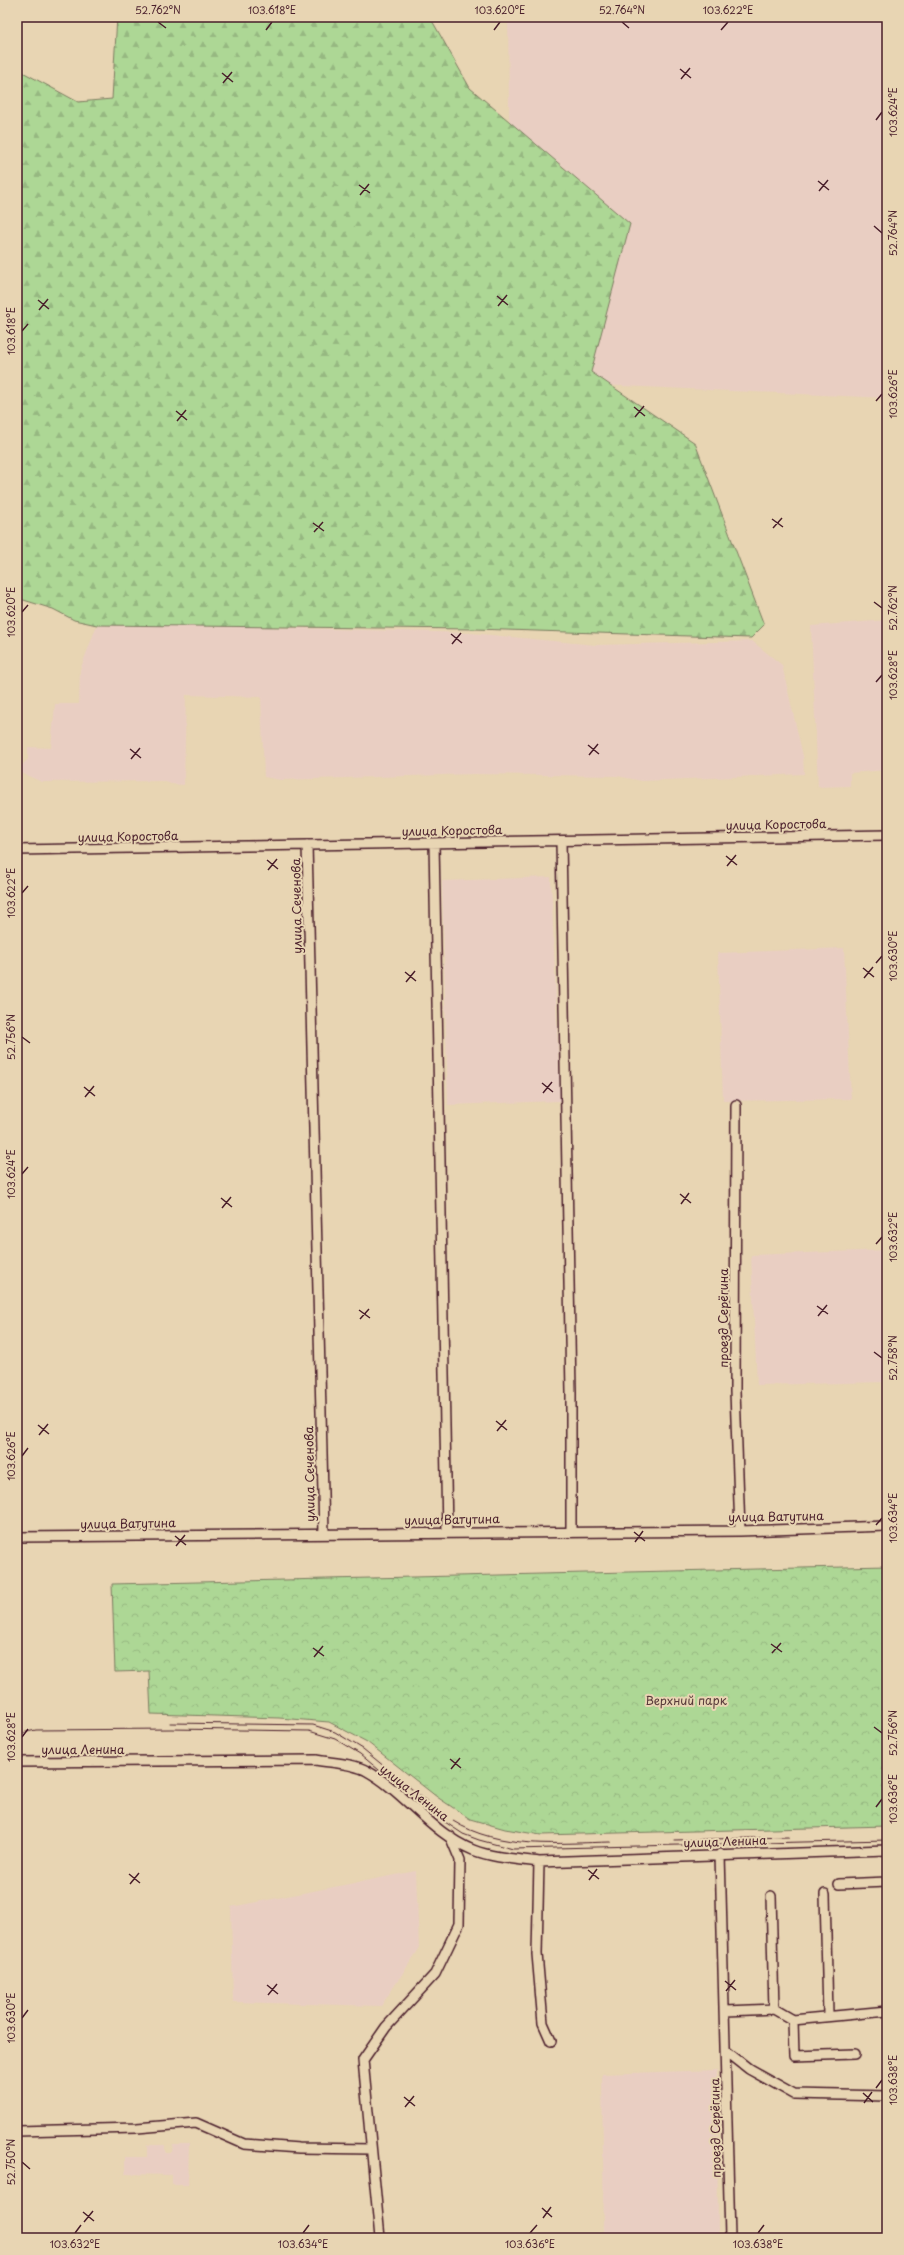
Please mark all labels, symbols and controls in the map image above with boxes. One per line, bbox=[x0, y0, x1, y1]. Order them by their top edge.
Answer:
text: 52.762°N bbox=[135, 2, 181, 17]
text: 103.618°E bbox=[248, 2, 296, 17]
text: 103.620°E bbox=[475, 2, 525, 17]
text: 52.764°N bbox=[599, 2, 645, 17]
text: 103.622°E bbox=[703, 2, 753, 17]
text: 103.624°E bbox=[885, 87, 900, 137]
text: 52.764°N bbox=[885, 210, 900, 256]
text: 103.618°E bbox=[3, 307, 18, 355]
text: 103.626°E bbox=[885, 369, 900, 419]
text: 52.762°N bbox=[885, 585, 900, 631]
text: 103.620°E bbox=[3, 587, 18, 637]
text: 103.628°E bbox=[885, 650, 900, 700]
street label: улица Коростова bbox=[725, 814, 827, 834]
street label: улица Коростова bbox=[401, 820, 503, 840]
street label: улица Коростова bbox=[77, 826, 179, 846]
street label: улица Сеченова bbox=[286, 857, 306, 954]
text: 103.622°E bbox=[3, 868, 18, 918]
text: 103.630°E bbox=[885, 930, 900, 982]
text: 52.756°N bbox=[3, 1014, 18, 1060]
text: 103.624°E bbox=[3, 1149, 18, 1199]
text: 103.632°E bbox=[885, 1212, 900, 1262]
street label: проезд Серёгина bbox=[714, 1268, 732, 1368]
text: 52.758°N bbox=[885, 1335, 900, 1381]
street label: улица Сеченова bbox=[299, 1425, 319, 1522]
text: 103.626°E bbox=[3, 1431, 18, 1481]
text: 103.634°E bbox=[885, 1493, 900, 1543]
street label: улица Ватутина bbox=[728, 1506, 824, 1526]
street label: улица Ватутина bbox=[404, 1509, 500, 1529]
street label: улица Ватутина bbox=[80, 1513, 176, 1533]
park label: Верхний парк bbox=[645, 1691, 728, 1709]
text: 52.756°N bbox=[885, 1710, 900, 1756]
text: 103.628°E bbox=[3, 1712, 18, 1762]
street label: улица Ленина bbox=[41, 1740, 125, 1758]
street label: улица Ленина bbox=[376, 1759, 453, 1825]
text: 103.636°E bbox=[885, 1774, 900, 1824]
street label: улица Ленина bbox=[683, 1831, 767, 1851]
text: 103.630°E bbox=[3, 1992, 18, 2044]
text: 103.638°E bbox=[885, 2055, 900, 2105]
street label: проезд Серёгина bbox=[705, 2078, 725, 2178]
text: 52.750°N bbox=[3, 2138, 18, 2185]
text: 103.632°E bbox=[50, 2236, 100, 2251]
text: 103.634°E bbox=[278, 2236, 328, 2251]
text: 103.636°E bbox=[505, 2236, 555, 2251]
text: 103.638°E bbox=[733, 2236, 783, 2251]

